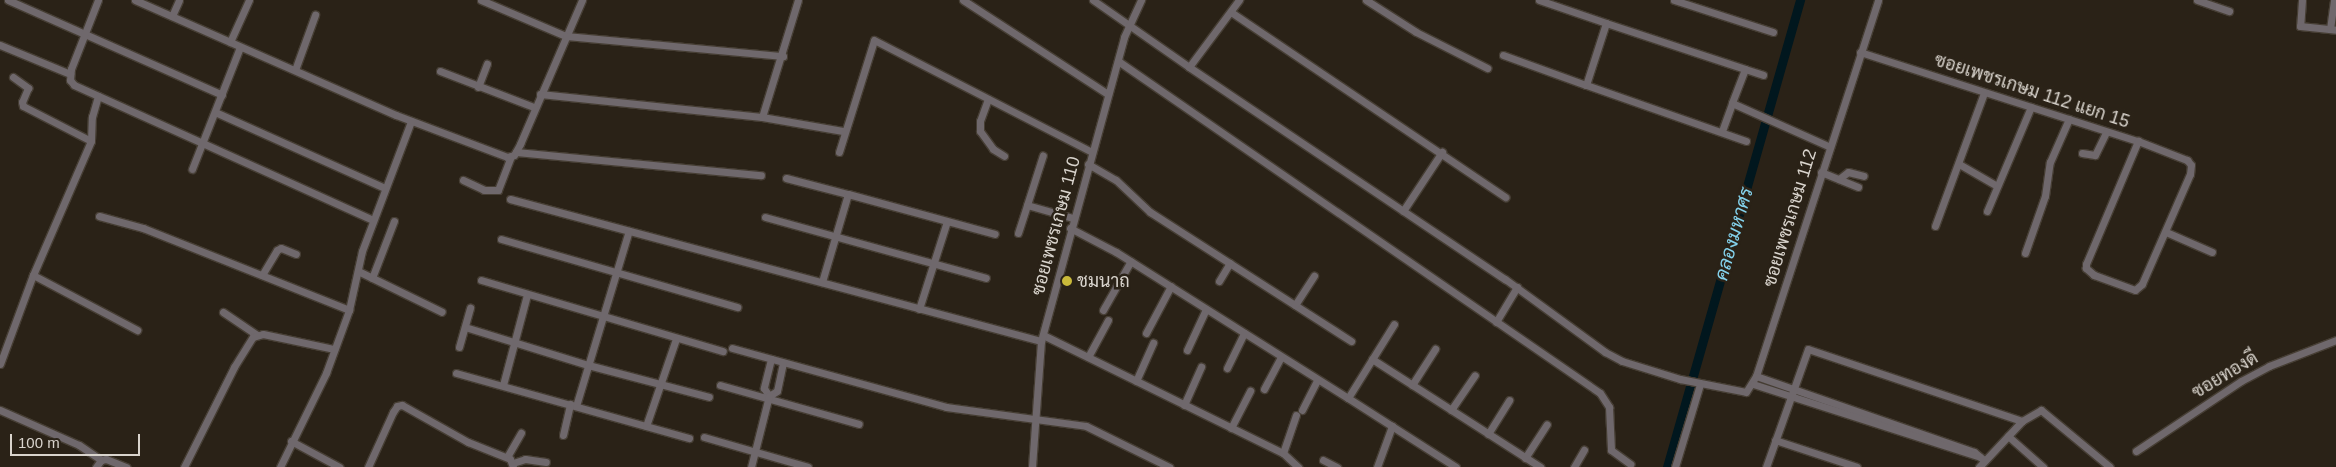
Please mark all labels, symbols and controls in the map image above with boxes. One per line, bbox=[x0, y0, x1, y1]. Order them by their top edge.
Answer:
street label: ซอยเพชรเกษม 112 แยก 15 bbox=[1932, 49, 2132, 133]
street label: ซอยเพชรเกษม 112 bbox=[1759, 146, 1821, 290]
street label: ซอยเพชรเกษม 110 bbox=[1027, 154, 1085, 298]
water label: คลองมหาศร bbox=[1710, 185, 1758, 283]
place label: ชมนาถ bbox=[1077, 270, 1130, 292]
marker: ชมนาถ bbox=[1061, 275, 1073, 287]
street label: ซอยทองดี bbox=[2188, 347, 2262, 403]
scale bar bbox=[12, 424, 142, 456]
text: 100 m bbox=[18, 434, 60, 451]

